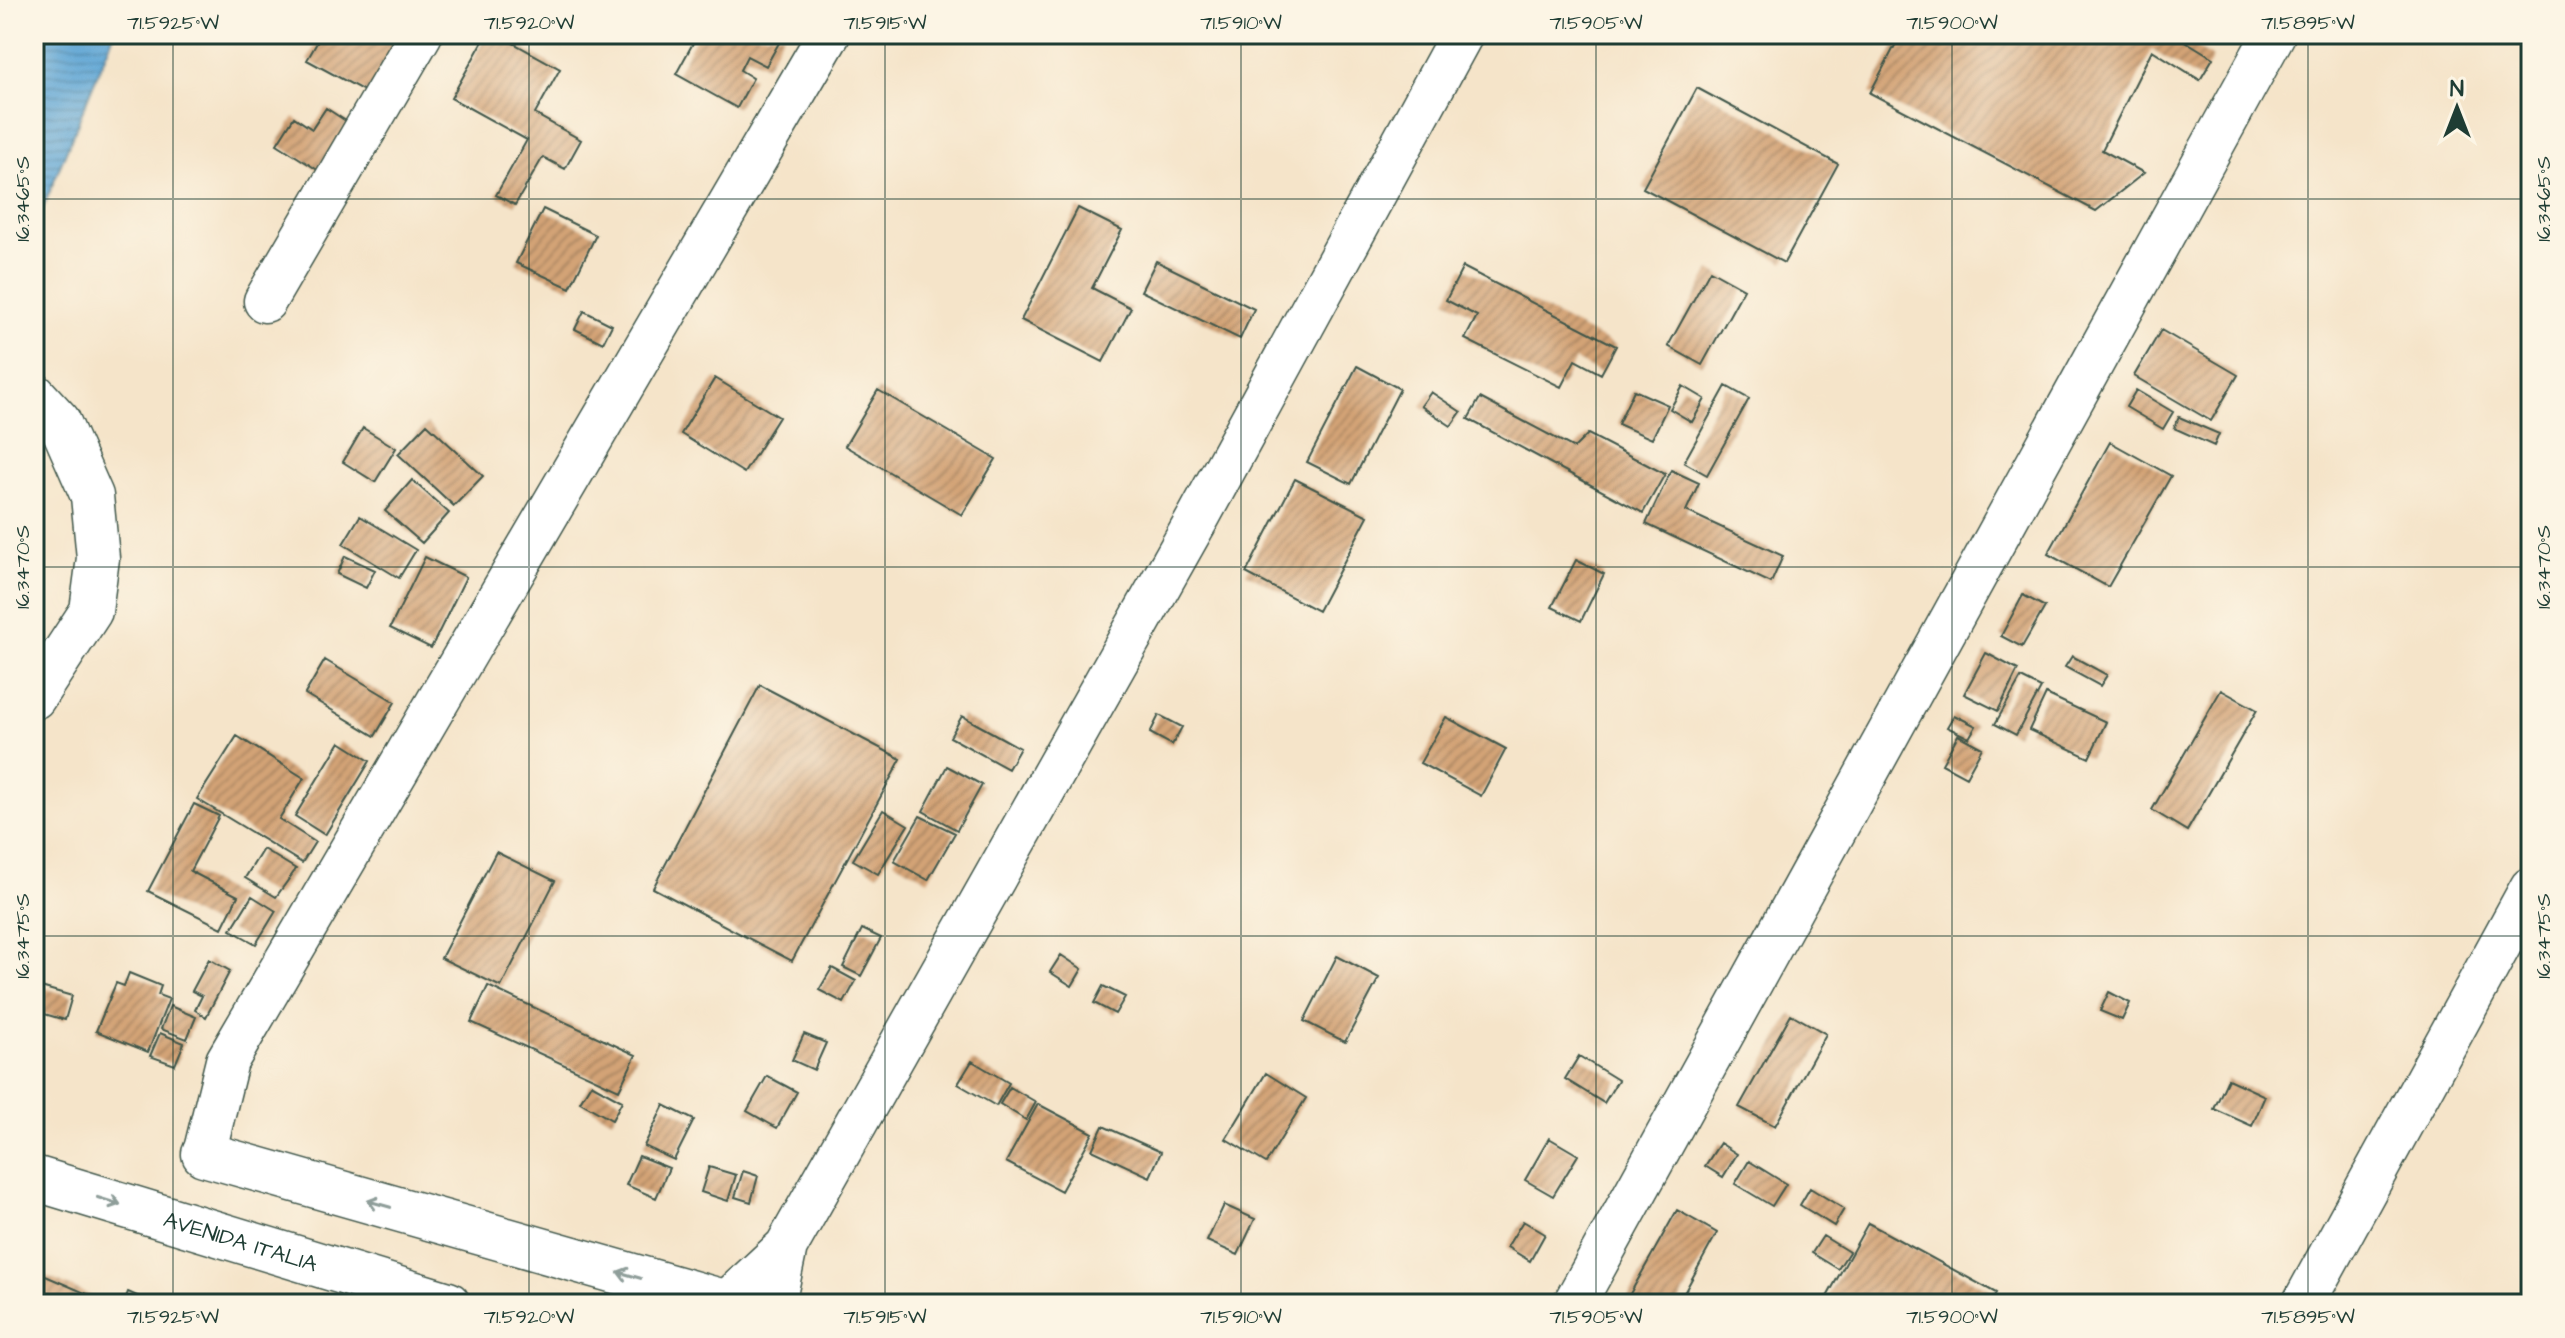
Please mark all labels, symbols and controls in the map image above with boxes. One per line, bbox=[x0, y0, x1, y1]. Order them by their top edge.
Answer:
text: 71.5925°W bbox=[127, 9, 219, 37]
text: 71.5920°W bbox=[484, 9, 574, 37]
text: 71.5915°W bbox=[843, 9, 927, 37]
text: 71.5910°W bbox=[1200, 9, 1282, 37]
text: 71.5905°W bbox=[1549, 9, 1643, 37]
text: 71.5900°W bbox=[1906, 9, 1998, 37]
text: 71.5895°W bbox=[2261, 9, 2355, 37]
north arrow bbox=[2417, 68, 2497, 148]
text: N bbox=[2450, 74, 2464, 105]
text: 16.3465°S bbox=[9, 156, 37, 242]
text: 16.3465°S bbox=[2530, 156, 2558, 242]
text: 16.3470°S bbox=[9, 525, 37, 609]
text: 16.3470°S bbox=[2530, 525, 2558, 609]
text: 16.3475°S bbox=[9, 893, 37, 979]
text: 16.3475°S bbox=[2530, 893, 2558, 979]
one-way arrow bbox=[95, 1194, 121, 1209]
one-way arrow bbox=[366, 1196, 392, 1211]
street label: AVENIDA ITALIA bbox=[160, 1204, 321, 1280]
one-way arrow bbox=[616, 1267, 642, 1282]
text: 71.5925°W bbox=[127, 1303, 219, 1331]
text: 71.5920°W bbox=[484, 1303, 574, 1331]
text: 71.5915°W bbox=[843, 1303, 927, 1331]
text: 71.5910°W bbox=[1200, 1303, 1282, 1331]
text: 71.5905°W bbox=[1549, 1303, 1643, 1331]
text: 71.5900°W bbox=[1906, 1303, 1998, 1331]
text: 71.5895°W bbox=[2261, 1303, 2355, 1331]

